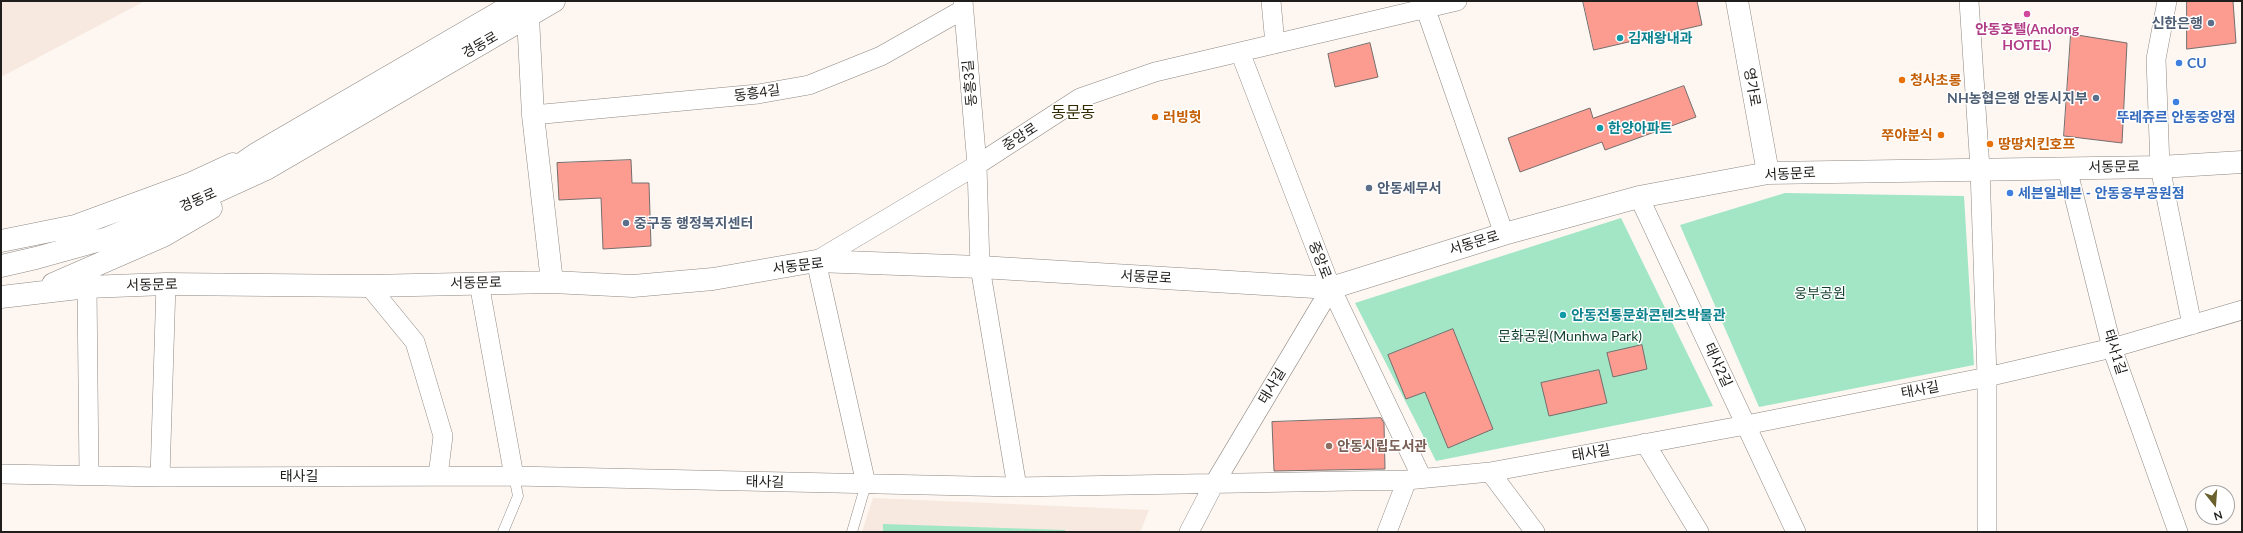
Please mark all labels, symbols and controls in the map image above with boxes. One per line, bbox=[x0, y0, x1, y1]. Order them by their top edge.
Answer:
marker: 안동호텔(Andong HOTEL) bbox=[2022, 9, 2032, 19]
place label: 신한은행 bbox=[2151, 15, 2203, 31]
marker: 신한은행 bbox=[2206, 18, 2216, 28]
place label: 안동호텔(Andong HOTEL) bbox=[1975, 21, 2079, 54]
street label: 경동로 bbox=[459, 28, 501, 62]
place label: 김재왕내과 bbox=[1628, 30, 1692, 46]
marker: 김재왕내과 bbox=[1615, 33, 1625, 43]
place label: CU bbox=[2187, 55, 2207, 71]
marker: CU bbox=[2174, 58, 2184, 68]
street label: 동흥3길 bbox=[960, 59, 980, 107]
street label: 영가로 bbox=[1740, 67, 1764, 107]
place label: 청사초롱 bbox=[1910, 72, 1962, 88]
marker: 청사초롱 bbox=[1897, 75, 1907, 85]
street label: 동흥4길 bbox=[733, 81, 781, 105]
place label: NH농협은행 안동시지부 bbox=[1947, 90, 2088, 106]
marker: NH농협은행 안동시지부 bbox=[2091, 93, 2101, 103]
marker: 뚜레쥬르 안동중앙점 bbox=[2171, 97, 2181, 107]
district label: 동문동 bbox=[1051, 103, 1095, 123]
place label: 러빙헛 bbox=[1163, 109, 1202, 125]
place label: 뚜레쥬르 안동중앙점 bbox=[2116, 109, 2236, 125]
marker: 러빙헛 bbox=[1150, 112, 1160, 122]
street label: 중앙로 bbox=[999, 119, 1041, 155]
place label: 한양아파트 bbox=[1608, 120, 1672, 136]
marker: 한양아파트 bbox=[1595, 123, 1605, 133]
place label: 쭈야분식 bbox=[1881, 127, 1933, 143]
marker: 쭈야분식 bbox=[1936, 130, 1946, 140]
place label: 땅땅치킨호프 bbox=[1998, 136, 2075, 152]
marker: 땅땅치킨호프 bbox=[1985, 139, 1995, 149]
street label: 서동문로 bbox=[2088, 158, 2140, 176]
street label: 서동문로 bbox=[1764, 164, 1816, 184]
place label: 안동세무서 bbox=[1377, 180, 1441, 196]
marker: 안동세무서 bbox=[1364, 183, 1374, 193]
street label: 경동로 bbox=[177, 184, 219, 216]
place label: 세븐일레븐 - 안동웅부공원점 bbox=[2018, 185, 2185, 201]
marker: 세븐일레븐 - 안동웅부공원점 bbox=[2005, 188, 2015, 198]
place label: 중구동 행정복지센터 bbox=[634, 215, 753, 231]
marker: 중구동 행정복지센터 bbox=[621, 218, 631, 228]
street label: 서동문로 bbox=[1447, 227, 1501, 259]
street label: 중앙로 bbox=[1305, 239, 1335, 281]
street label: 서동문로 bbox=[771, 255, 825, 277]
street label: 서동문로 bbox=[1120, 267, 1172, 287]
street label: 서동문로 bbox=[450, 274, 502, 292]
street label: 서동문로 bbox=[126, 276, 178, 294]
park label: 웅부공원 bbox=[1794, 285, 1846, 301]
place label: 안동전통문화콘텐츠박물관 bbox=[1571, 307, 1726, 323]
marker: 안동전통문화콘텐츠박물관 bbox=[1558, 310, 1568, 320]
street label: 태사1길 bbox=[2100, 327, 2130, 377]
park label: 문화공원(Munhwa Park) bbox=[1498, 328, 1642, 344]
street label: 태사2길 bbox=[1701, 340, 1735, 390]
street label: 태사길 bbox=[1255, 365, 1289, 407]
street label: 태사길 bbox=[1899, 378, 1941, 402]
place label: 안동시립도서관 bbox=[1337, 438, 1427, 454]
marker: 안동시립도서관 bbox=[1324, 441, 1334, 451]
street label: 태사길 bbox=[1571, 441, 1611, 465]
street label: 태사길 bbox=[280, 468, 318, 484]
street label: 태사길 bbox=[746, 473, 784, 491]
north arrow bbox=[2195, 485, 2235, 525]
text: N bbox=[2212, 509, 2224, 523]

